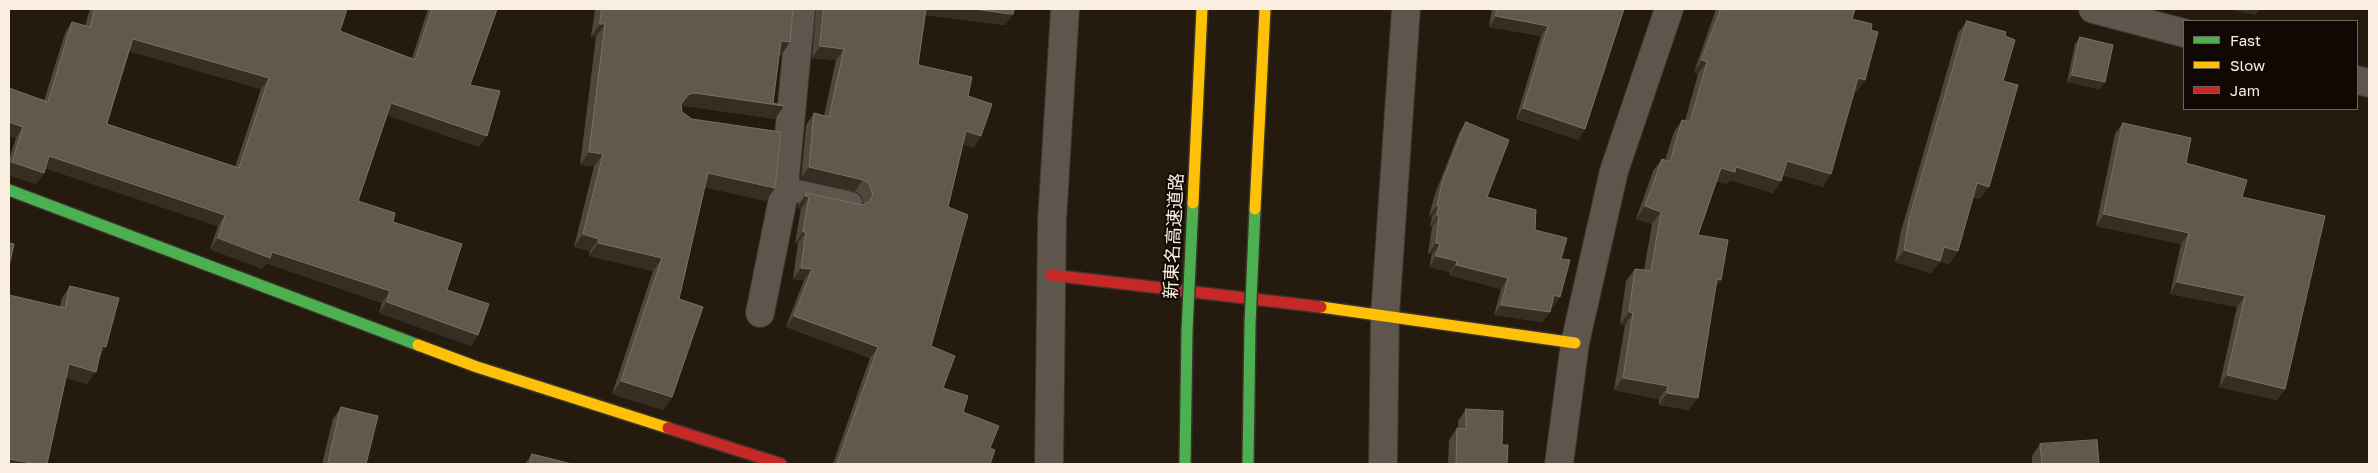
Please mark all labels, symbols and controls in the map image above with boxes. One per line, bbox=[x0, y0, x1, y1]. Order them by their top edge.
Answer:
legend bbox=[2183, 20, 2358, 110]
text: Fast bbox=[2230, 31, 2261, 49]
text: Slow bbox=[2230, 56, 2265, 74]
text: Jam bbox=[2230, 81, 2260, 99]
street label: 新東名高速道路 bbox=[1160, 173, 1188, 299]

